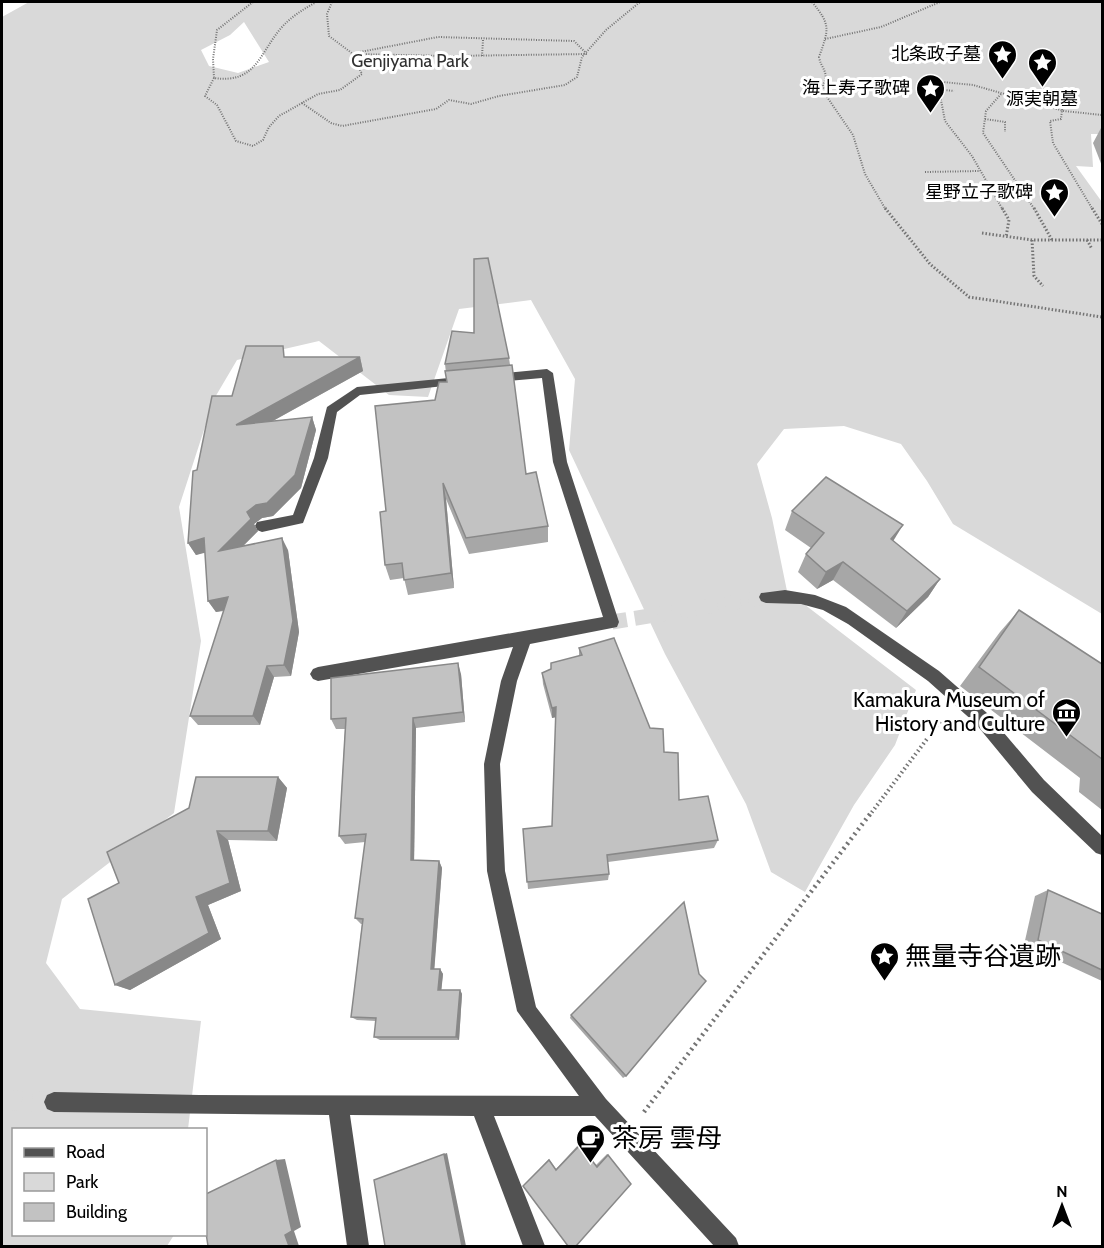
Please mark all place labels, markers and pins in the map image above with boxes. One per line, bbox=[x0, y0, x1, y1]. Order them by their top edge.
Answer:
place icon: 北条政子墓 bbox=[986, 38, 1018, 80]
place label: 北条政子墓 bbox=[891, 43, 981, 65]
place icon: 源実朝墓 bbox=[1026, 46, 1058, 88]
place icon: 海上寿子歌碑 bbox=[915, 72, 947, 114]
place label: 海上寿子歌碑 bbox=[802, 77, 910, 99]
place label: 源実朝墓 bbox=[1006, 88, 1078, 110]
place icon: 星野立子歌碑 bbox=[1038, 176, 1070, 218]
place label: 星野立子歌碑 bbox=[925, 181, 1033, 203]
place label: Kamakura Museum of History and Culture bbox=[853, 687, 1045, 736]
museum icon: Kamakura Museum of History and Culture bbox=[1050, 696, 1082, 738]
place icon: 無量寺谷遺跡 bbox=[868, 940, 900, 982]
place label: 無量寺谷遺跡 bbox=[905, 940, 1061, 972]
cafe icon: 茶房 雲母 bbox=[575, 1122, 607, 1164]
place label: 茶房 雲母 bbox=[612, 1122, 722, 1154]

